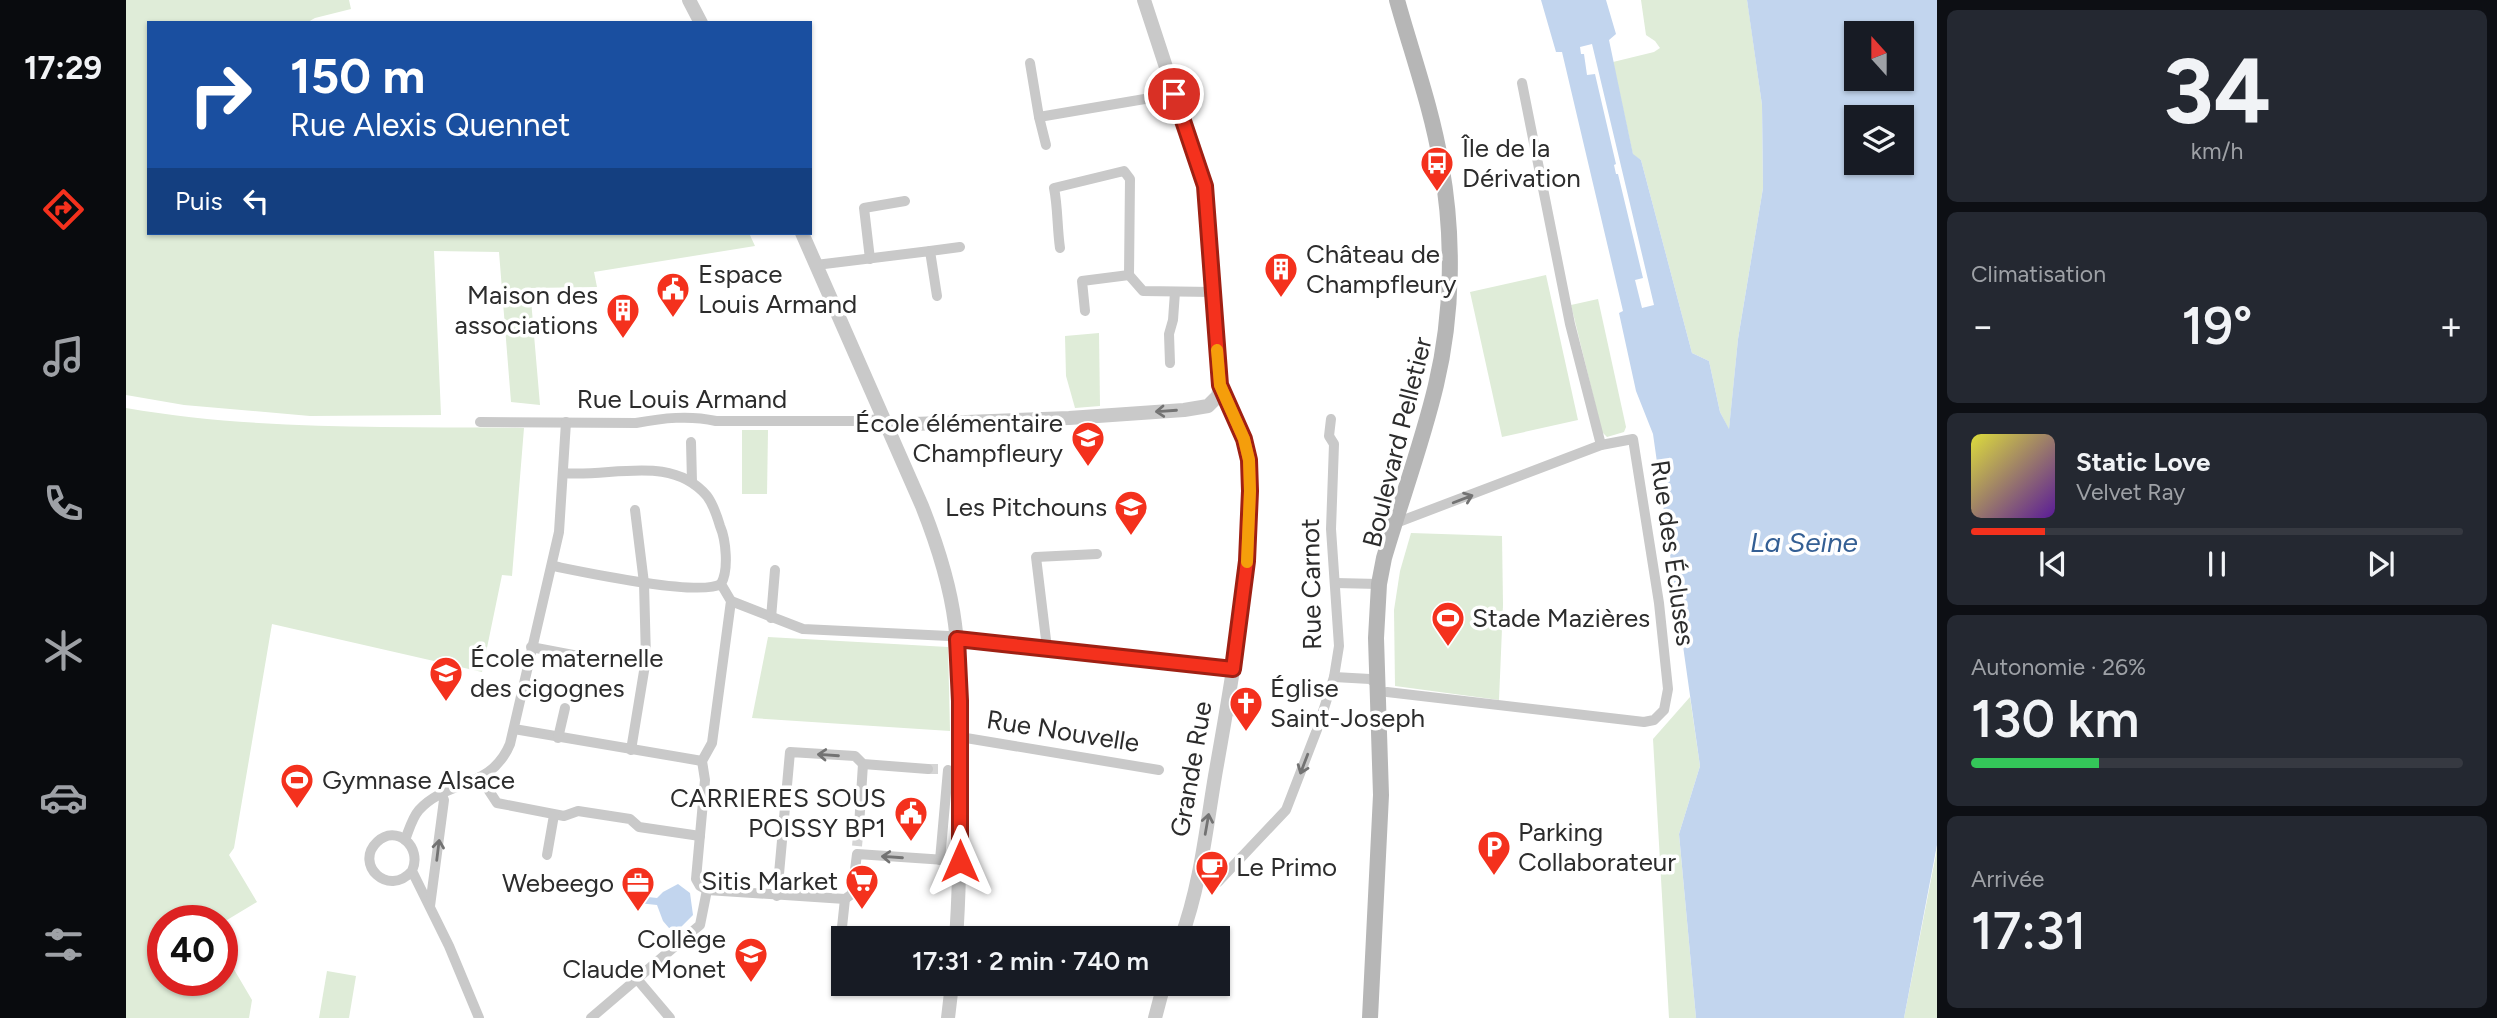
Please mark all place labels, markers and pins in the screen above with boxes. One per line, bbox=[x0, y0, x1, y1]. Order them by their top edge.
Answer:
pin bbox=[1144, 64, 1204, 124]
place label: Île de la Dérivation bbox=[1461, 132, 1581, 194]
bus stop icon: Île de la Dérivation bbox=[1418, 144, 1456, 193]
place label: Château de Champfleury bbox=[1306, 238, 1457, 300]
building icon: Château de Champfleury bbox=[1262, 250, 1300, 299]
place label: Espace Louis Armand bbox=[698, 258, 857, 320]
public building icon: Espace Louis Armand bbox=[654, 270, 692, 319]
place label: Maison des associations bbox=[455, 279, 598, 341]
building icon: Maison des associations bbox=[604, 291, 642, 340]
place label: École élémentaire Champfleury bbox=[855, 407, 1063, 469]
school or university icon: École élémentaire Champfleury bbox=[1069, 419, 1107, 468]
school or university icon: Les Pitchouns bbox=[1112, 488, 1150, 537]
place label: Les Pitchouns bbox=[945, 491, 1107, 523]
sports icon: Stade Mazières bbox=[1429, 599, 1467, 648]
place label: Stade Mazières bbox=[1472, 602, 1650, 634]
place label: École maternelle des cigognes bbox=[470, 642, 663, 704]
school or university icon: École maternelle des cigognes bbox=[427, 654, 465, 703]
place label: Église Saint-Joseph bbox=[1270, 672, 1425, 734]
church icon: Église Saint-Joseph bbox=[1227, 684, 1265, 733]
sports icon: Gymnase Alsace bbox=[278, 761, 316, 810]
place label: Gymnase Alsace bbox=[322, 764, 515, 796]
place label: CARRIERES SOUS POISSY BP1 bbox=[670, 782, 886, 844]
public building icon: CARRIERES SOUS POISSY BP1 bbox=[892, 794, 930, 843]
place label: Parking Collaborateur bbox=[1518, 816, 1676, 878]
parking icon: Parking Collaborateur bbox=[1475, 828, 1513, 877]
cafe icon: Le Primo bbox=[1193, 848, 1231, 897]
place label: Le Primo bbox=[1236, 851, 1337, 883]
supermarket icon: Sitis Market bbox=[843, 862, 881, 911]
office icon: Webeego bbox=[619, 864, 657, 913]
place label: Sitis Market bbox=[701, 865, 838, 897]
place label: Webeego bbox=[502, 867, 614, 899]
place label: Collège Claude Monet bbox=[562, 923, 726, 985]
school or university icon: Collège Claude Monet bbox=[732, 935, 770, 984]

